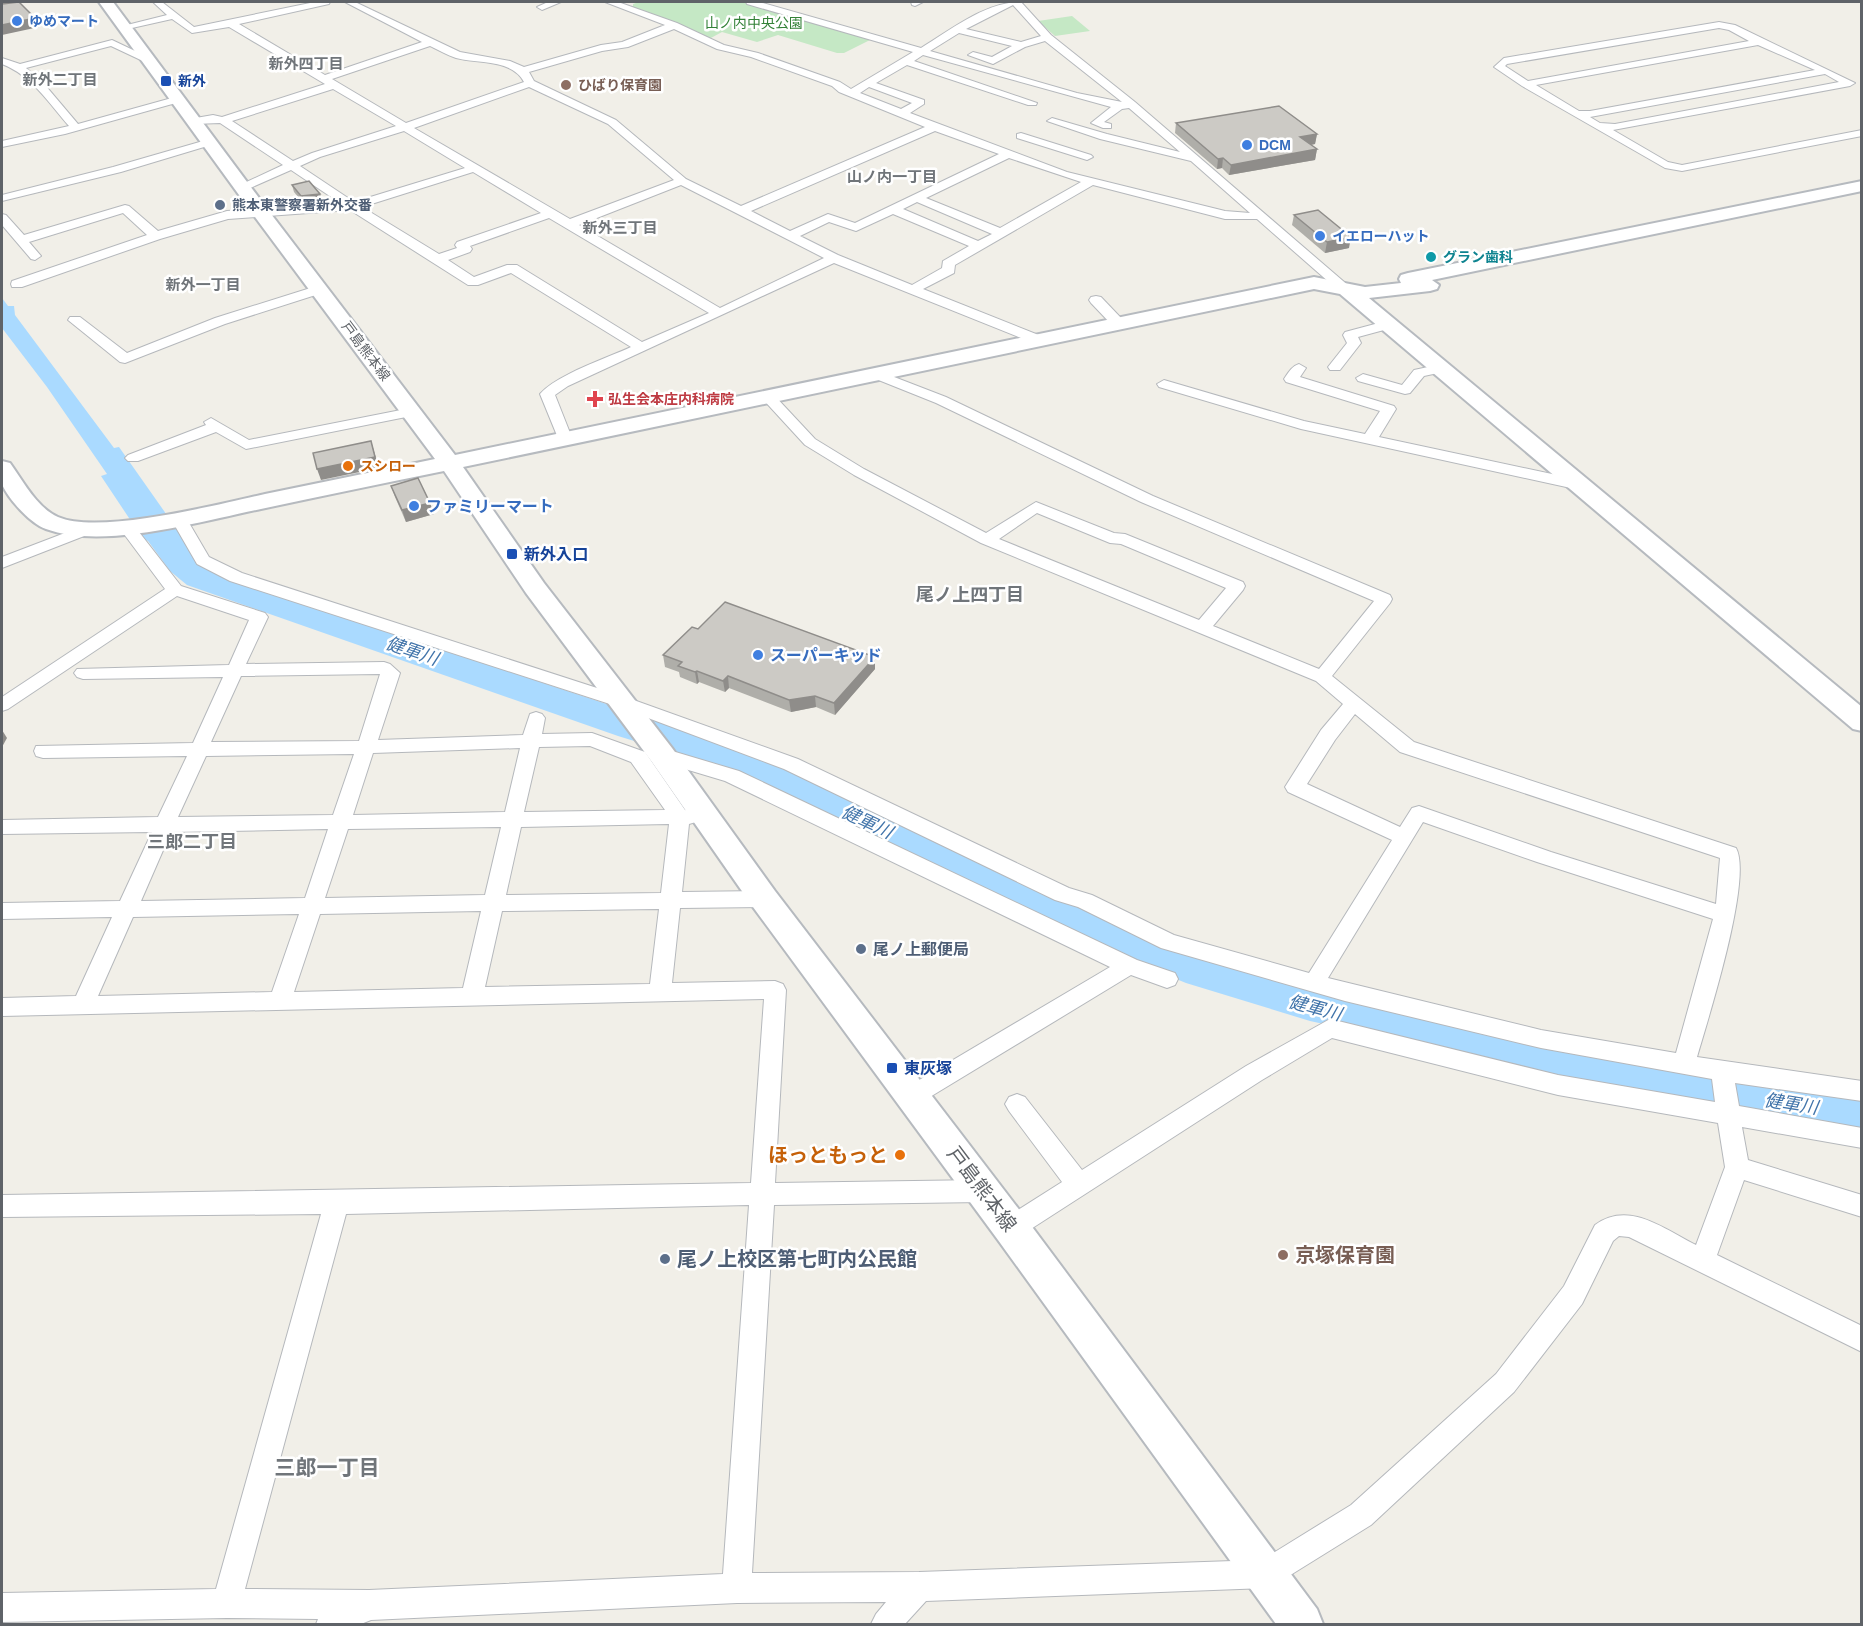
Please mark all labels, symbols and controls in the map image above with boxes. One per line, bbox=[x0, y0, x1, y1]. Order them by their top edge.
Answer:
place label: ゆめマート bbox=[29, 13, 99, 29]
marker: ゆめマート bbox=[10, 14, 24, 28]
park label: 山ノ内中央公園 bbox=[705, 15, 803, 31]
district label: 新外四丁目 bbox=[268, 55, 344, 72]
district label: 新外二丁目 bbox=[22, 71, 98, 88]
place label: 新外 bbox=[178, 73, 206, 89]
marker: 新外 bbox=[159, 74, 173, 88]
place label: ひばり保育園 bbox=[578, 77, 662, 93]
marker: ひばり保育園 bbox=[559, 78, 573, 92]
place label: DCM bbox=[1259, 137, 1291, 153]
marker: DCM bbox=[1240, 138, 1254, 152]
district label: 山ノ内一丁目 bbox=[847, 168, 937, 185]
place label: 熊本東警察署新外交番 bbox=[232, 197, 372, 213]
marker: 熊本東警察署新外交番 bbox=[213, 198, 227, 212]
district label: 新外三丁目 bbox=[582, 219, 658, 236]
place label: イエローハット bbox=[1332, 228, 1430, 244]
marker: イエローハット bbox=[1313, 229, 1327, 243]
place label: グラン歯科 bbox=[1443, 249, 1513, 265]
marker: グラン歯科 bbox=[1424, 250, 1438, 264]
district label: 新外一丁目 bbox=[165, 276, 241, 293]
street label: 戸島熊本線 bbox=[339, 318, 393, 384]
marker: 弘生会本庄内科病院 bbox=[586, 390, 604, 408]
place label: 弘生会本庄内科病院 bbox=[608, 391, 734, 407]
place label: スシロー bbox=[360, 458, 416, 474]
marker: スシロー bbox=[341, 459, 355, 473]
place label: ファミリーマート bbox=[426, 498, 554, 515]
marker: ファミリーマート bbox=[407, 499, 421, 513]
place label: 新外入口 bbox=[524, 546, 588, 563]
marker: 新外入口 bbox=[505, 547, 519, 561]
district label: 尾ノ上四丁目 bbox=[916, 585, 1024, 605]
water label: 健軍川 bbox=[383, 633, 443, 670]
place label: スーパーキッド bbox=[770, 647, 882, 664]
marker: スーパーキッド bbox=[751, 648, 765, 662]
water label: 健軍川 bbox=[838, 802, 898, 843]
district label: 三郎二丁目 bbox=[147, 832, 237, 852]
place label: 尾ノ上郵便局 bbox=[873, 941, 969, 958]
marker: 尾ノ上郵便局 bbox=[854, 942, 868, 956]
water label: 健軍川 bbox=[1286, 991, 1346, 1025]
place label: 東灰塚 bbox=[904, 1060, 952, 1077]
marker: 東灰塚 bbox=[885, 1061, 899, 1075]
water label: 健軍川 bbox=[1763, 1090, 1821, 1118]
street label: 戸島熊本線 bbox=[943, 1142, 1021, 1236]
place label: ほっともっと bbox=[768, 1144, 888, 1166]
marker: ほっともっと bbox=[893, 1148, 907, 1162]
place label: 京塚保育園 bbox=[1295, 1244, 1395, 1266]
place label: 尾ノ上校区第七町内公民館 bbox=[677, 1248, 917, 1270]
marker: 京塚保育園 bbox=[1276, 1248, 1290, 1262]
marker: 尾ノ上校区第七町内公民館 bbox=[658, 1252, 672, 1266]
district label: 三郎一丁目 bbox=[275, 1456, 380, 1479]

